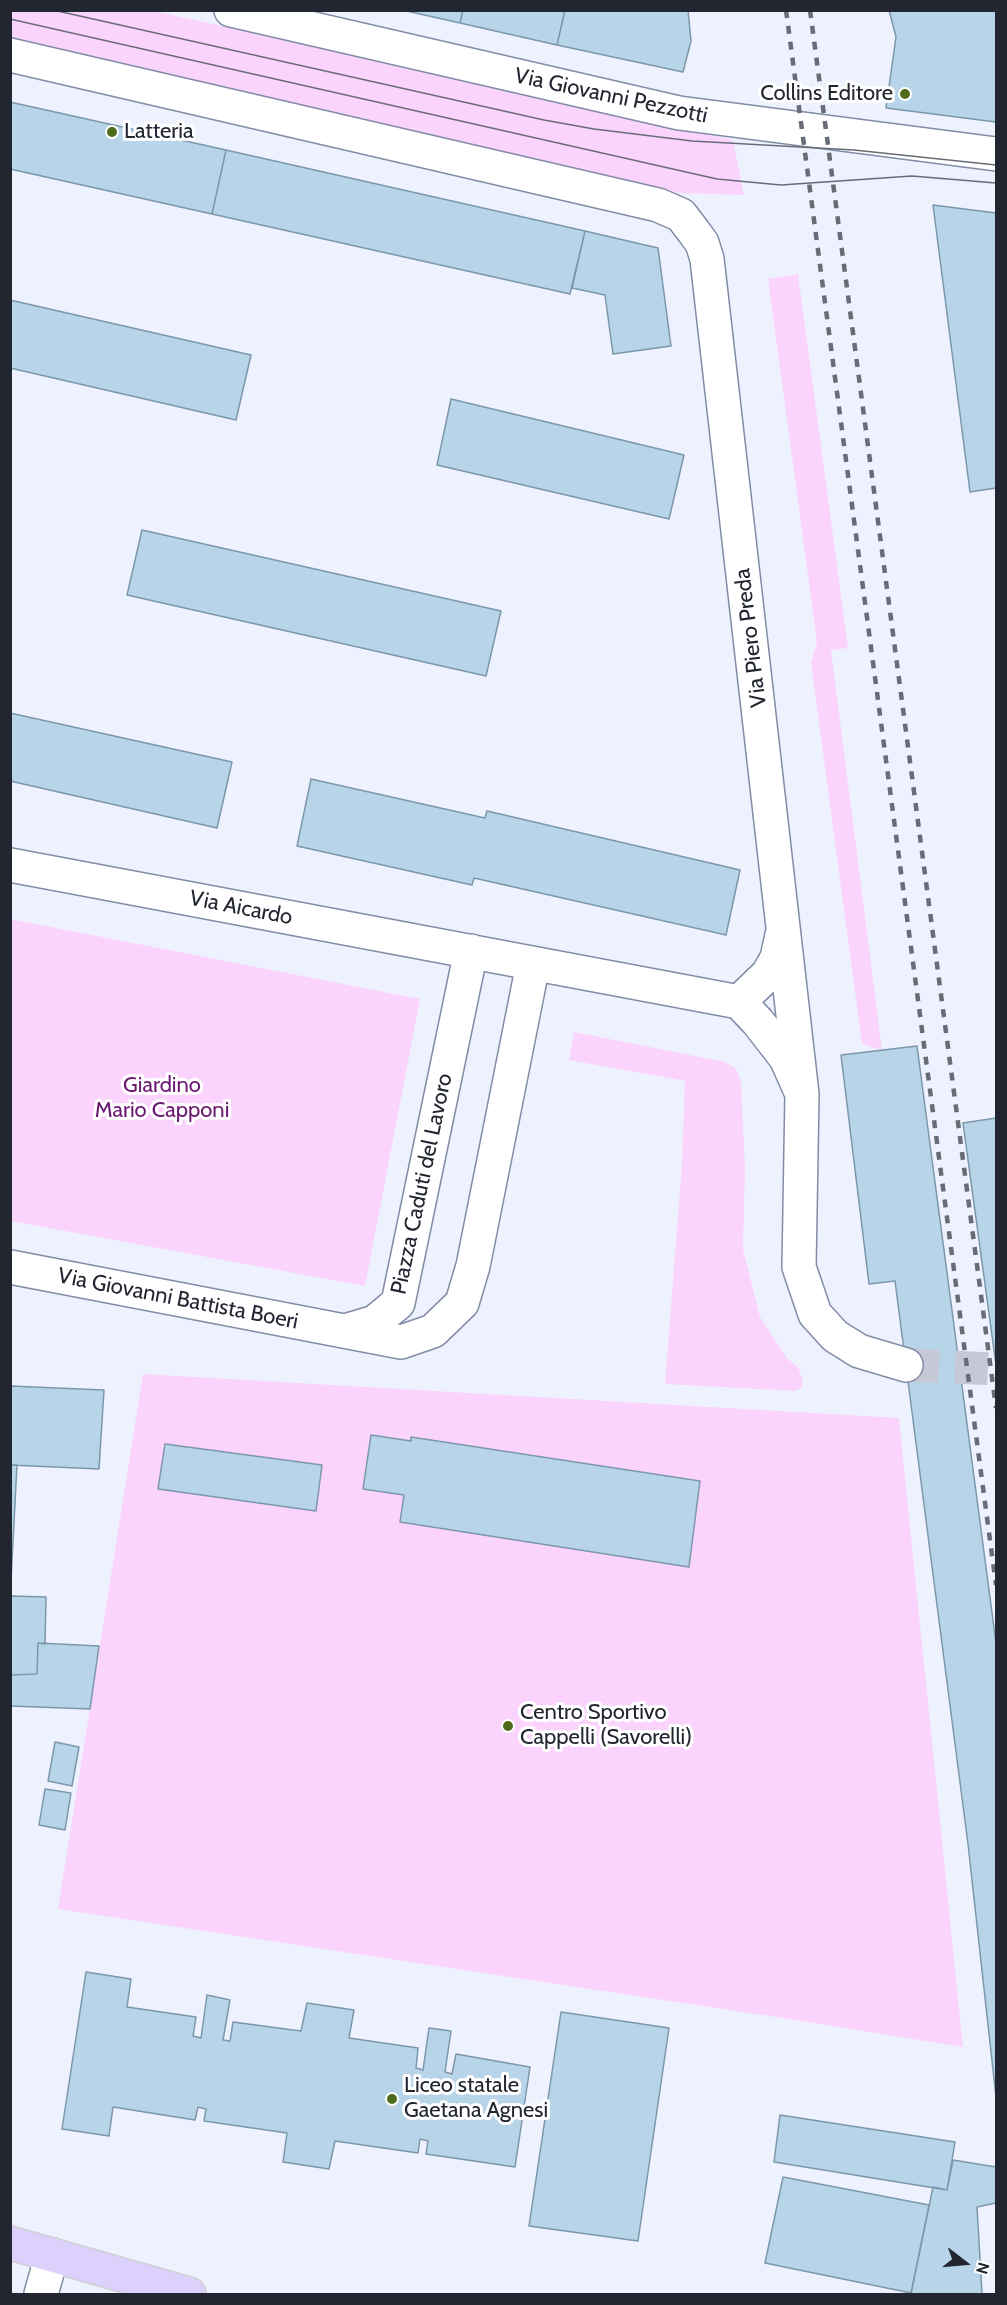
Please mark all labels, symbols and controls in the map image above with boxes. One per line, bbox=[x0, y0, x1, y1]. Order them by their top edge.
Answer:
street label: Via Giovanni Pezzotti bbox=[512, 63, 710, 129]
place label: Collins Editore bbox=[760, 81, 893, 107]
marker: Collins Editore bbox=[898, 87, 912, 101]
place label: Latteria bbox=[124, 119, 194, 145]
marker: Latteria bbox=[105, 125, 119, 139]
street label: Via Piero Preda bbox=[729, 567, 773, 709]
street label: Via Aicardo bbox=[187, 885, 295, 931]
street label: Piazza Caduti del Lavoro bbox=[386, 1071, 458, 1297]
park label: Giardino Mario Capponi bbox=[95, 1073, 229, 1124]
street label: Via Giovanni Battista Boeri bbox=[56, 1263, 300, 1335]
place label: Centro Sportivo Cappelli (Savorelli) bbox=[520, 1700, 692, 1752]
marker: Centro Sportivo Cappelli (Savorelli) bbox=[501, 1719, 515, 1733]
place label: Liceo statale Gaetana Agnesi bbox=[404, 2073, 548, 2124]
marker: Liceo statale Gaetana Agnesi bbox=[385, 2092, 399, 2106]
north arrow bbox=[935, 2233, 995, 2293]
text: N bbox=[972, 2260, 993, 2276]

